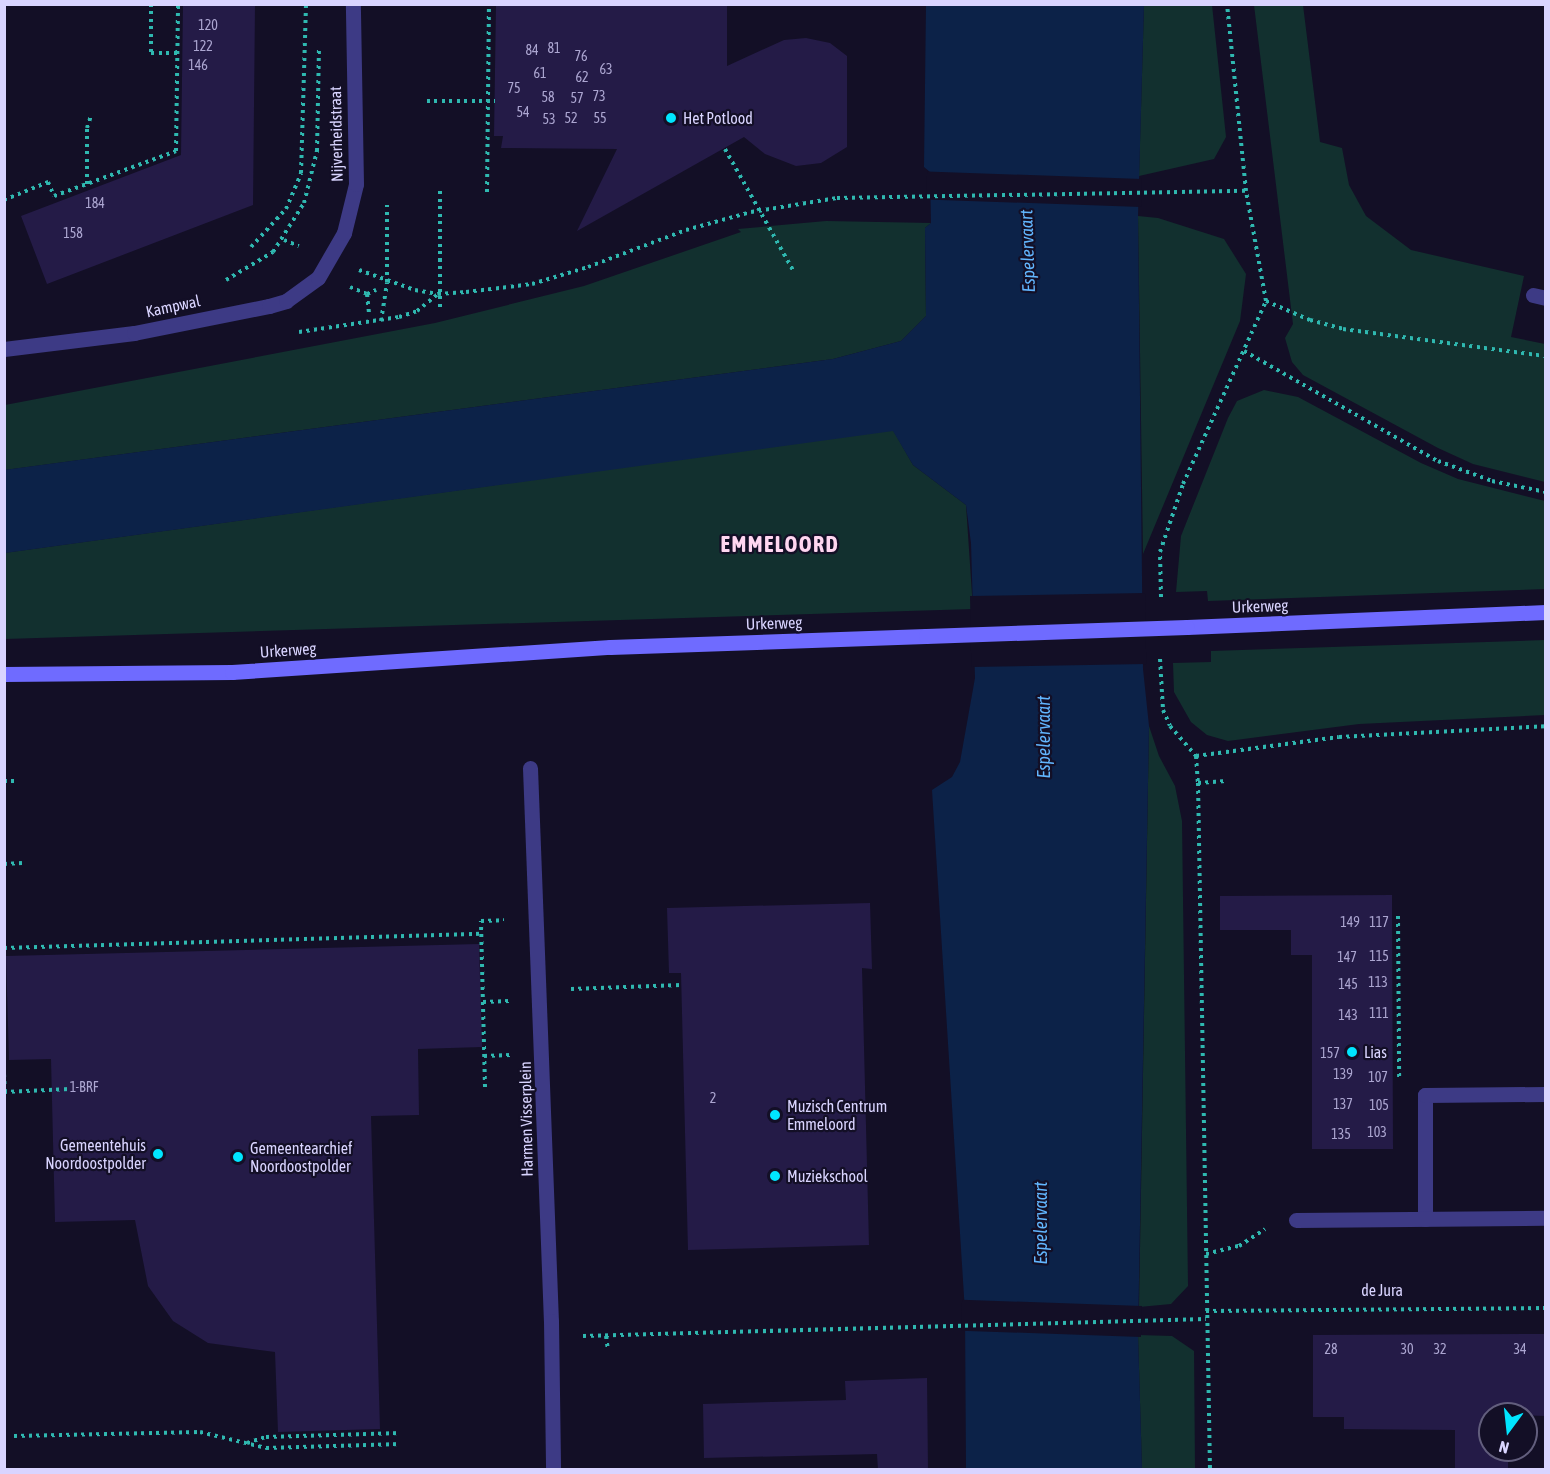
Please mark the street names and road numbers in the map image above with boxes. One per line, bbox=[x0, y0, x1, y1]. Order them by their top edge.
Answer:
street label: Nijverheidstraat bbox=[326, 86, 346, 182]
street label: Kampwal bbox=[144, 291, 202, 321]
street label: Urkerweg bbox=[1231, 595, 1289, 617]
street label: Urkerweg bbox=[745, 612, 803, 634]
street label: Urkerweg bbox=[259, 638, 317, 662]
street label: Harmen Visserplein bbox=[515, 1061, 537, 1177]
street label: de Jura bbox=[1361, 1280, 1403, 1300]

